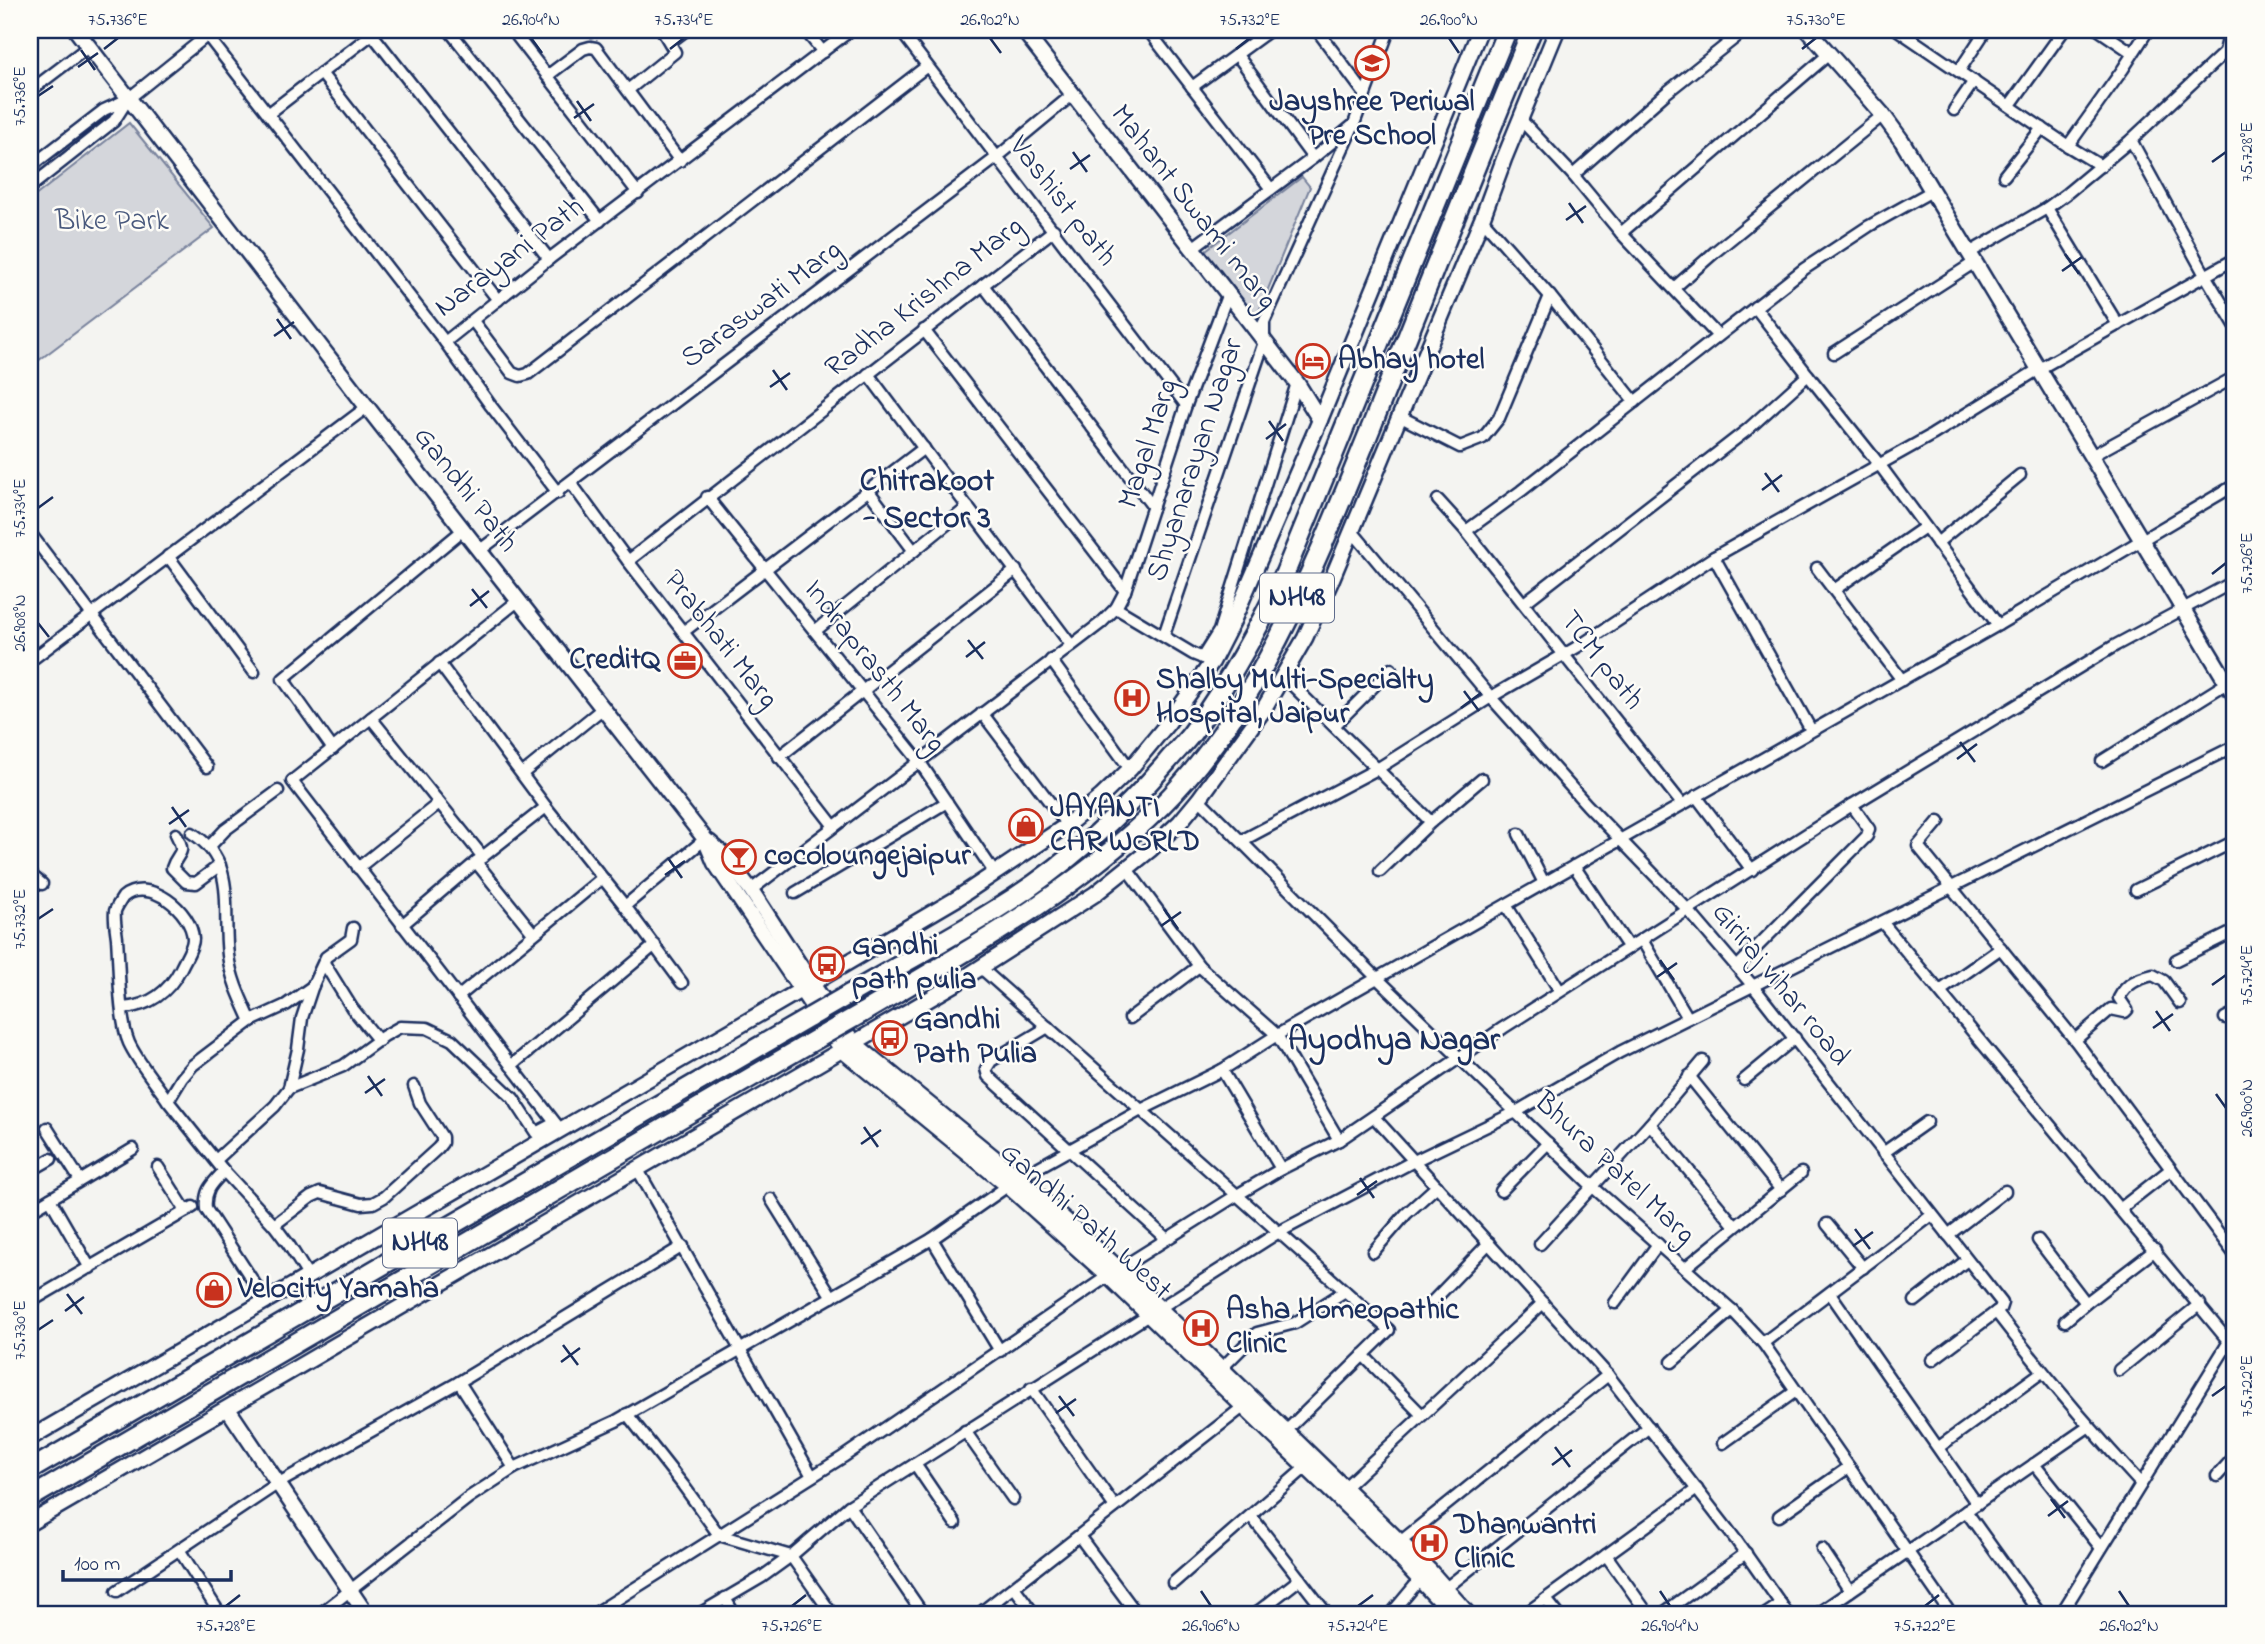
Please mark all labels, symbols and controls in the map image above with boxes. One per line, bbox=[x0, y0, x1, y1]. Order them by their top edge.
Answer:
text: 75.736°E bbox=[88, 8, 148, 34]
text: 26.904°N bbox=[502, 8, 560, 34]
text: 75.734°E bbox=[654, 8, 714, 34]
text: 26.902°N bbox=[960, 8, 1020, 34]
text: 75.732°E bbox=[1220, 8, 1281, 34]
text: 26.900°N bbox=[1420, 8, 1478, 34]
text: 75.730°E bbox=[1786, 8, 1846, 34]
school or university icon: Jayshree Periwal Pre School bbox=[1353, 44, 1391, 82]
text: 75.736°E bbox=[8, 66, 34, 126]
place label: Jayshree Periwal Pre School bbox=[1269, 81, 1475, 159]
street label: Mahant Swami marg bbox=[1098, 96, 1288, 320]
text: 75.728°E bbox=[2235, 122, 2261, 182]
street label: Vashist path bbox=[996, 127, 1127, 277]
street label: Narayani Path bbox=[425, 187, 595, 329]
park label: Bike Park bbox=[54, 200, 170, 244]
street label: Radha Krishna Marg bbox=[816, 206, 1034, 390]
street label: Saraswati Marg bbox=[672, 230, 852, 380]
street label: Shyanarayan Nagar bbox=[1136, 332, 1256, 587]
place label: Abhay hotel bbox=[1338, 339, 1484, 383]
hotel icon: Abhay hotel bbox=[1294, 342, 1332, 380]
street label: Magal Marg bbox=[1107, 374, 1191, 514]
street label: Gandhi Path bbox=[402, 417, 528, 563]
district label: Chitrakoot - Sector 3 bbox=[860, 459, 995, 543]
text: 75.734°E bbox=[8, 478, 34, 538]
text: 75.726°E bbox=[2235, 532, 2261, 594]
street label: Prabhati Marg bbox=[651, 561, 789, 719]
street label: Indraprasth Marg bbox=[792, 571, 956, 763]
road number: NH48 bbox=[1260, 574, 1334, 622]
text: 26.908°N bbox=[8, 594, 34, 652]
street label: TCM path bbox=[1548, 602, 1654, 720]
place label: CreditQ bbox=[569, 639, 662, 683]
office icon: CreditQ bbox=[666, 642, 704, 680]
place label: Shalby Multi-Specialty Hospital, Jaipur bbox=[1156, 659, 1434, 737]
hospital icon: Shalby Multi-Specialty Hospital, Jaipur bbox=[1113, 679, 1151, 717]
place label: JAYANTI CAR WORLD bbox=[1050, 787, 1200, 865]
shop icon: JAYANTI CAR WORLD bbox=[1007, 807, 1045, 845]
place label: cocoloungejaipur bbox=[764, 835, 971, 880]
bar icon: cocoloungejaipur bbox=[720, 838, 758, 876]
text: 75.732°E bbox=[8, 888, 34, 949]
street label: Giriraj vihar road bbox=[1700, 893, 1860, 1077]
place label: Gandhi path pulia bbox=[852, 925, 976, 1003]
text: 75.724°E bbox=[2235, 944, 2261, 1005]
bus stop icon: Gandhi path pulia bbox=[808, 945, 846, 983]
place label: Gandhi Path Pulia bbox=[914, 999, 1037, 1077]
district label: Ayodhya Nagar bbox=[1288, 1018, 1501, 1066]
bus stop icon: Gandhi Path Pulia bbox=[871, 1019, 909, 1057]
text: 26.900°N bbox=[2235, 1079, 2261, 1137]
street label: Bhura Patel Marg bbox=[1522, 1081, 1705, 1256]
street label: Gandhi Path West bbox=[989, 1132, 1181, 1312]
road number: NH48 bbox=[383, 1218, 457, 1268]
place label: Velocity Yamaha bbox=[237, 1268, 439, 1312]
shop icon: Velocity Yamaha bbox=[195, 1271, 233, 1309]
place label: Asha Homeopathic Clinic bbox=[1226, 1289, 1459, 1367]
text: 75.730°E bbox=[8, 1300, 34, 1360]
hospital icon: Asha Homeopathic Clinic bbox=[1182, 1309, 1220, 1347]
text: 75.722°E bbox=[2235, 1355, 2261, 1417]
place label: Dhanwantri Clinic bbox=[1452, 1504, 1597, 1582]
hospital icon: Dhanwantri Clinic bbox=[1411, 1524, 1449, 1562]
scale bar bbox=[63, 1539, 231, 1583]
text: 100 m bbox=[74, 1550, 120, 1580]
text: 75.728°E bbox=[196, 1614, 256, 1640]
text: 75.726°E bbox=[761, 1614, 823, 1640]
text: 26.906°N bbox=[1182, 1614, 1240, 1640]
text: 75.724°E bbox=[1328, 1614, 1389, 1640]
text: 26.904°N bbox=[1641, 1614, 1699, 1640]
text: 75.722°E bbox=[1894, 1614, 1956, 1640]
text: 26.902°N bbox=[2099, 1614, 2159, 1640]

